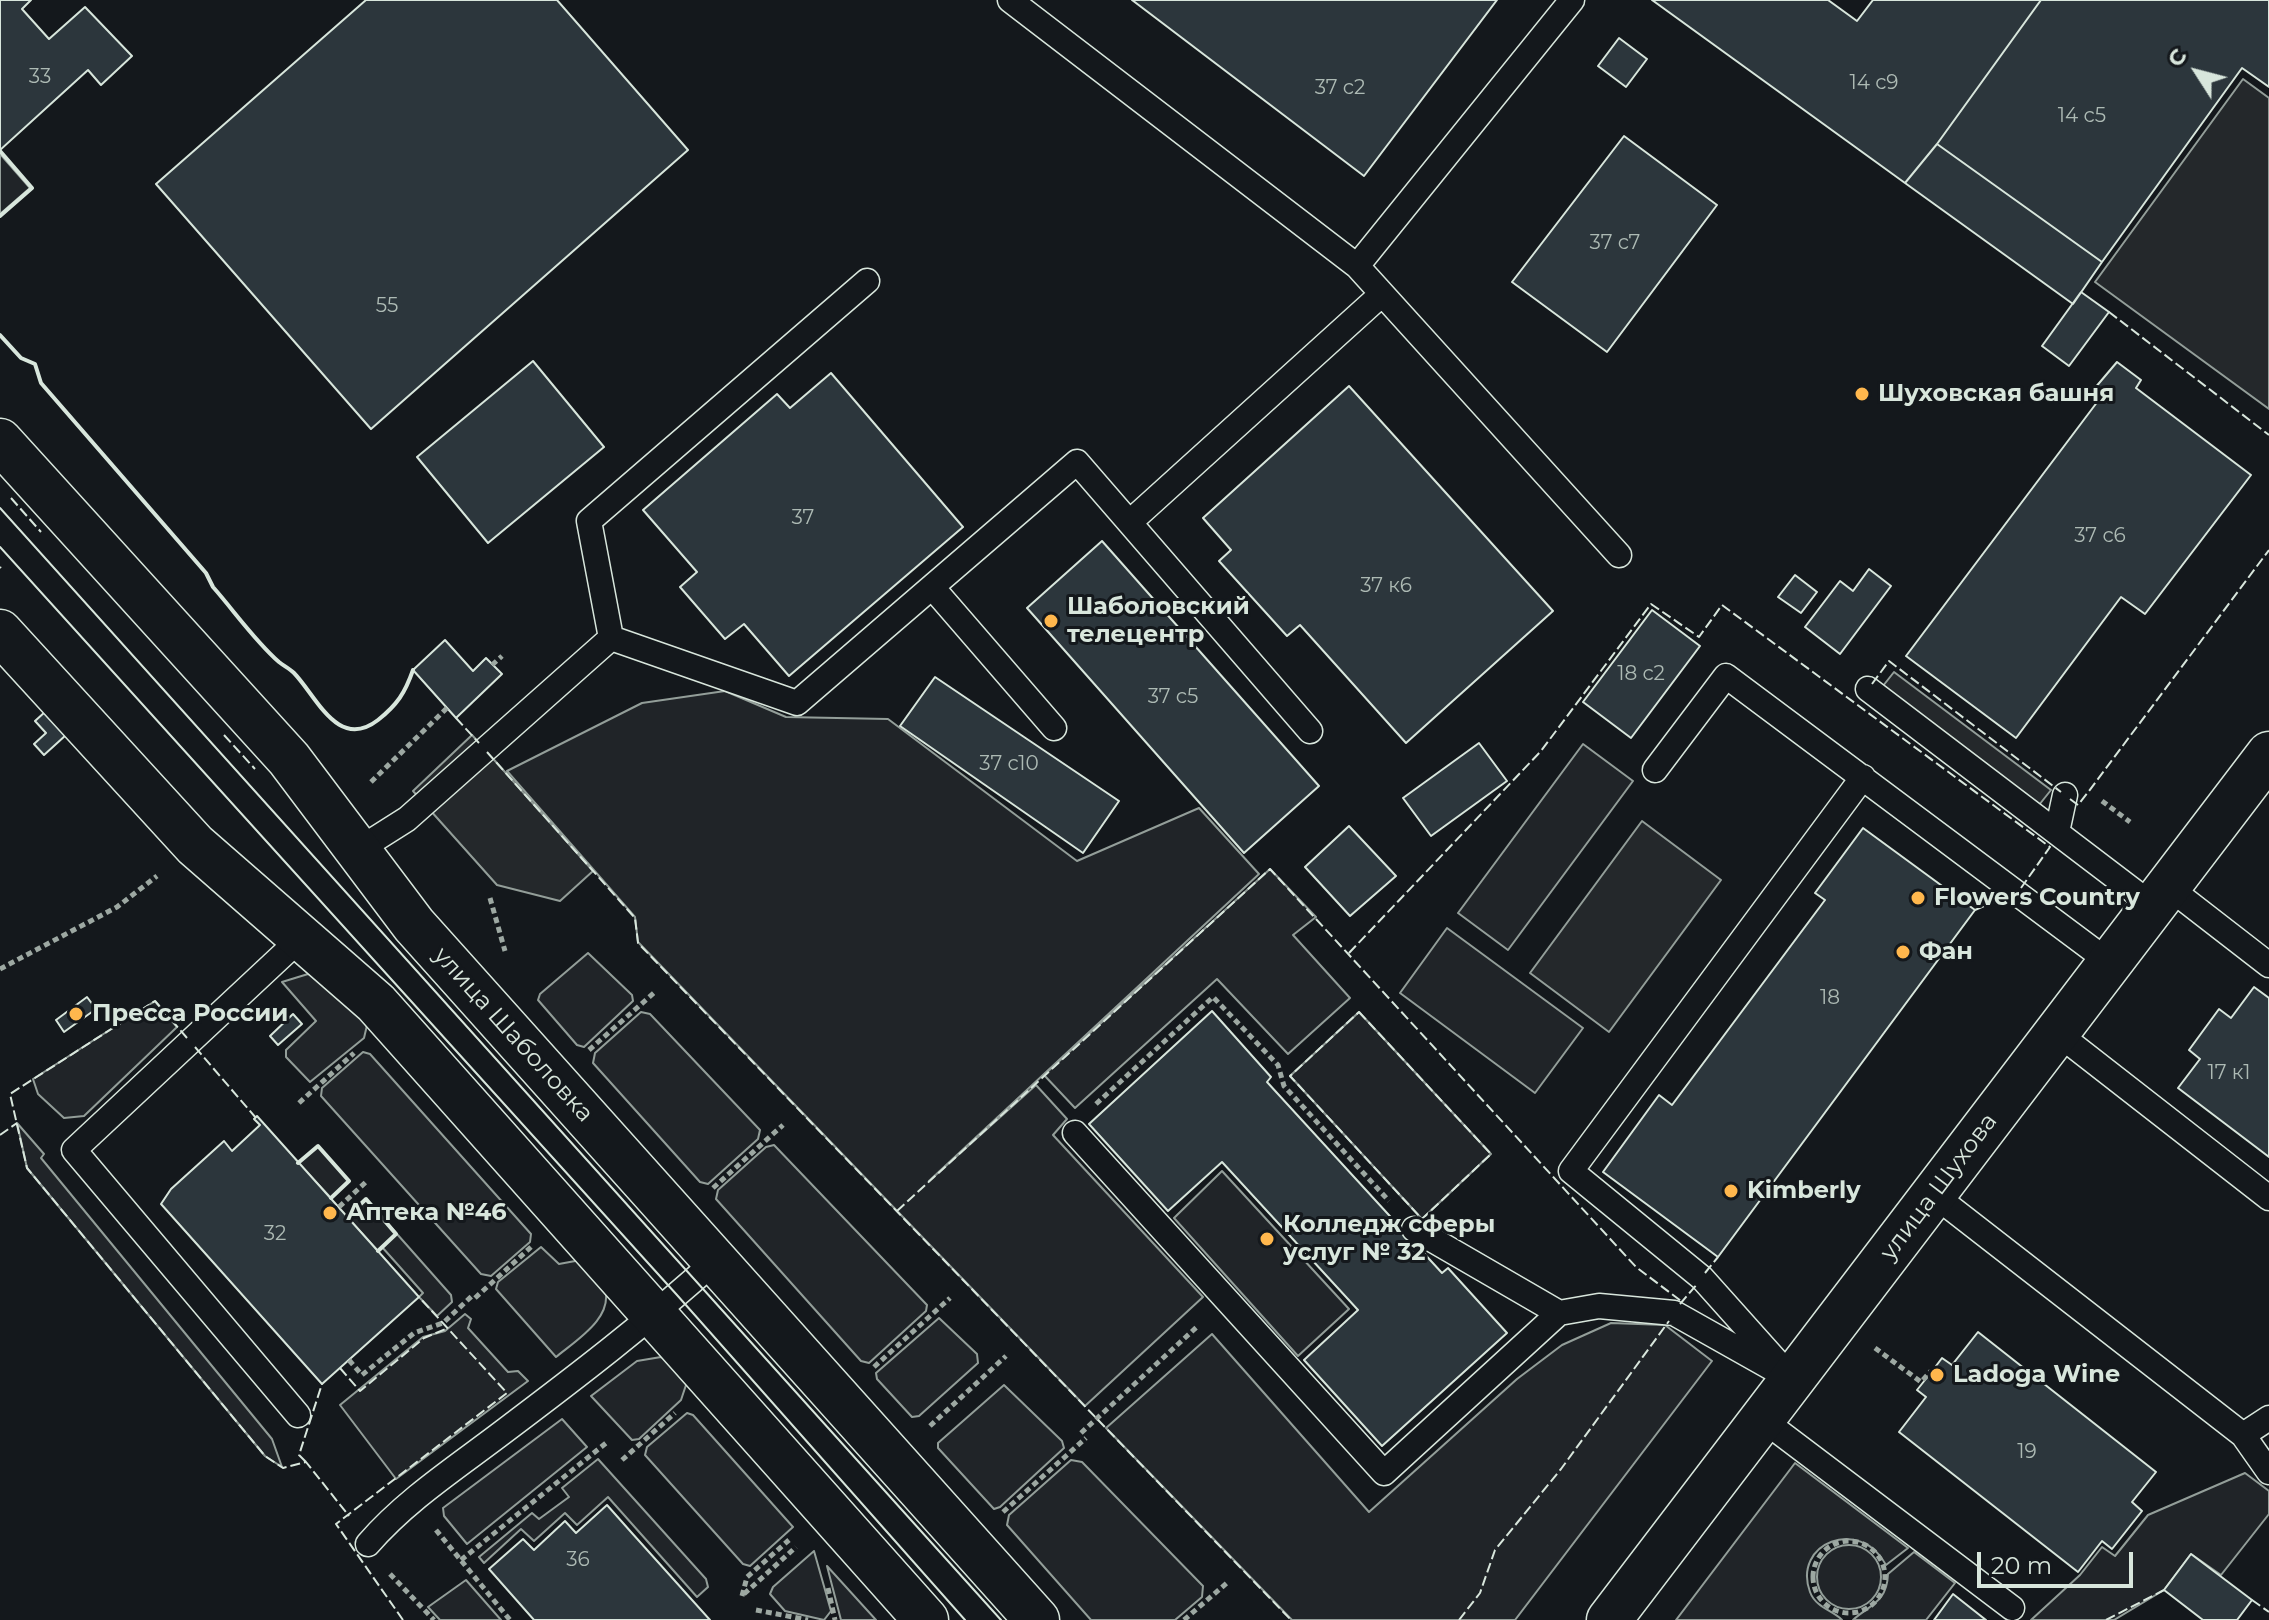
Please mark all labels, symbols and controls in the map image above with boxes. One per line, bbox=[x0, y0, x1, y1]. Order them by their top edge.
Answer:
north arrow bbox=[2157, 32, 2237, 112]
text: С bbox=[2162, 43, 2193, 72]
house number: 33 bbox=[29, 65, 51, 89]
house number: 14 с9 bbox=[1850, 71, 1898, 95]
house number: 37 с2 bbox=[1315, 76, 1365, 100]
house number: 14 с5 bbox=[2058, 104, 2106, 128]
house number: 37 с7 bbox=[1590, 231, 1640, 255]
house number: 55 bbox=[376, 294, 398, 318]
place label: Шуховская башня bbox=[1878, 380, 2114, 408]
marker: Шуховская башня bbox=[1853, 385, 1871, 403]
house number: 37 bbox=[792, 506, 814, 530]
house number: 37 с6 bbox=[2074, 524, 2126, 548]
house number: 37 к6 bbox=[1360, 574, 1412, 598]
place label: Шаболовский телецентр bbox=[1067, 593, 1250, 649]
marker: Шаболовский телецентр bbox=[1042, 612, 1060, 630]
house number: 18 с2 bbox=[1617, 662, 1665, 686]
house number: 37 с5 bbox=[1148, 685, 1198, 709]
house number: 37 с10 bbox=[979, 752, 1039, 776]
place label: Flowers Country bbox=[1934, 884, 2140, 912]
marker: Flowers Country bbox=[1909, 889, 1927, 907]
place label: Фан bbox=[1919, 938, 1973, 966]
street label: улица Шаболовка bbox=[427, 942, 599, 1128]
marker: Фан bbox=[1894, 943, 1912, 961]
house number: 18 bbox=[1820, 986, 1840, 1010]
place label: Пресса России bbox=[92, 1000, 288, 1028]
marker: Пресса России bbox=[67, 1005, 85, 1023]
house number: 17 к1 bbox=[2207, 1061, 2251, 1085]
street label: улица Шухова bbox=[1874, 1108, 2004, 1266]
place label: Kimberly bbox=[1747, 1177, 1861, 1205]
marker: Kimberly bbox=[1722, 1182, 1740, 1200]
place label: Аптека №46 bbox=[346, 1199, 507, 1227]
marker: Аптека №46 bbox=[321, 1204, 339, 1222]
place label: Колледж сферы услуг № 32 bbox=[1283, 1211, 1495, 1267]
house number: 32 bbox=[264, 1222, 286, 1246]
marker: Колледж сферы услуг № 32 bbox=[1258, 1230, 1276, 1248]
place label: Ladoga Wine bbox=[1953, 1361, 2120, 1389]
marker: Ladoga Wine bbox=[1928, 1366, 1946, 1384]
house number: 19 bbox=[2017, 1440, 2037, 1464]
scale bar bbox=[1981, 1536, 2137, 1586]
house number: 36 bbox=[566, 1548, 590, 1572]
text: 20 m bbox=[1991, 1551, 2052, 1580]

